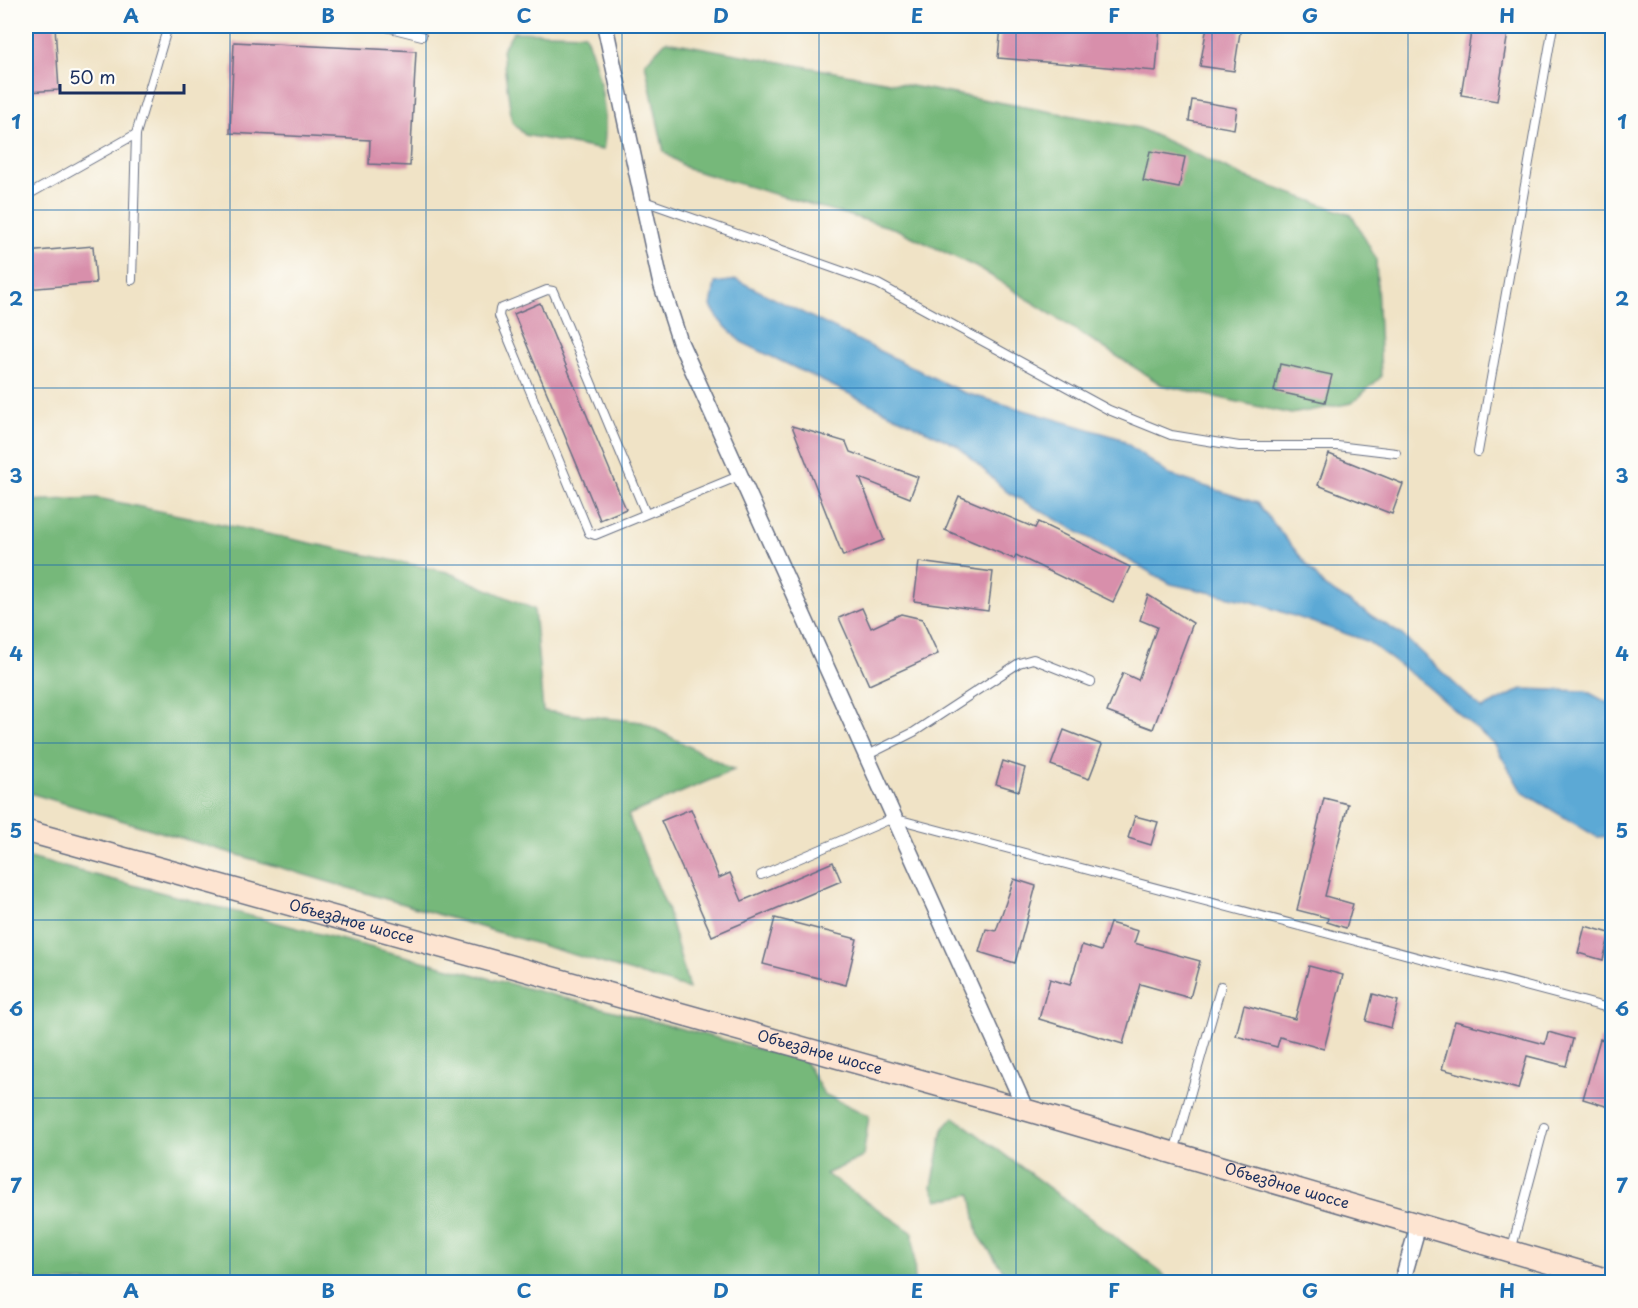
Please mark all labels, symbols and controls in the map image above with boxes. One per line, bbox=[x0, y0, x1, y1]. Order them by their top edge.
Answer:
text: A bbox=[123, 0, 139, 30]
text: B bbox=[321, 0, 335, 30]
text: C bbox=[516, 0, 532, 30]
text: D bbox=[713, 0, 729, 30]
text: E bbox=[911, 0, 923, 30]
text: F bbox=[1108, 0, 1120, 30]
text: G bbox=[1302, 0, 1318, 30]
text: H bbox=[1499, 0, 1515, 30]
scale bar bbox=[60, 57, 184, 95]
text: 50 m bbox=[69, 63, 116, 90]
text: 1 bbox=[11, 106, 21, 136]
text: 1 bbox=[1617, 106, 1627, 136]
text: 2 bbox=[9, 283, 23, 313]
text: 2 bbox=[1615, 283, 1629, 313]
text: 3 bbox=[9, 460, 23, 490]
text: 3 bbox=[1615, 460, 1629, 490]
text: 4 bbox=[9, 638, 23, 668]
text: 4 bbox=[1615, 638, 1629, 668]
text: 5 bbox=[10, 815, 22, 845]
text: 5 bbox=[1616, 815, 1628, 845]
street label: Объездное шоссе bbox=[287, 892, 417, 949]
text: 6 bbox=[9, 993, 23, 1023]
text: 6 bbox=[1615, 993, 1629, 1023]
street label: Объездное шоссе bbox=[755, 1023, 885, 1079]
street label: Объездное шоссе bbox=[1222, 1156, 1353, 1214]
text: 7 bbox=[10, 1170, 22, 1200]
text: 7 bbox=[1616, 1170, 1628, 1200]
text: A bbox=[123, 1275, 139, 1305]
text: B bbox=[321, 1275, 335, 1305]
text: C bbox=[516, 1275, 532, 1305]
text: D bbox=[713, 1275, 729, 1305]
text: E bbox=[911, 1275, 923, 1305]
text: F bbox=[1108, 1275, 1120, 1305]
text: G bbox=[1302, 1275, 1318, 1305]
text: H bbox=[1499, 1275, 1515, 1305]

